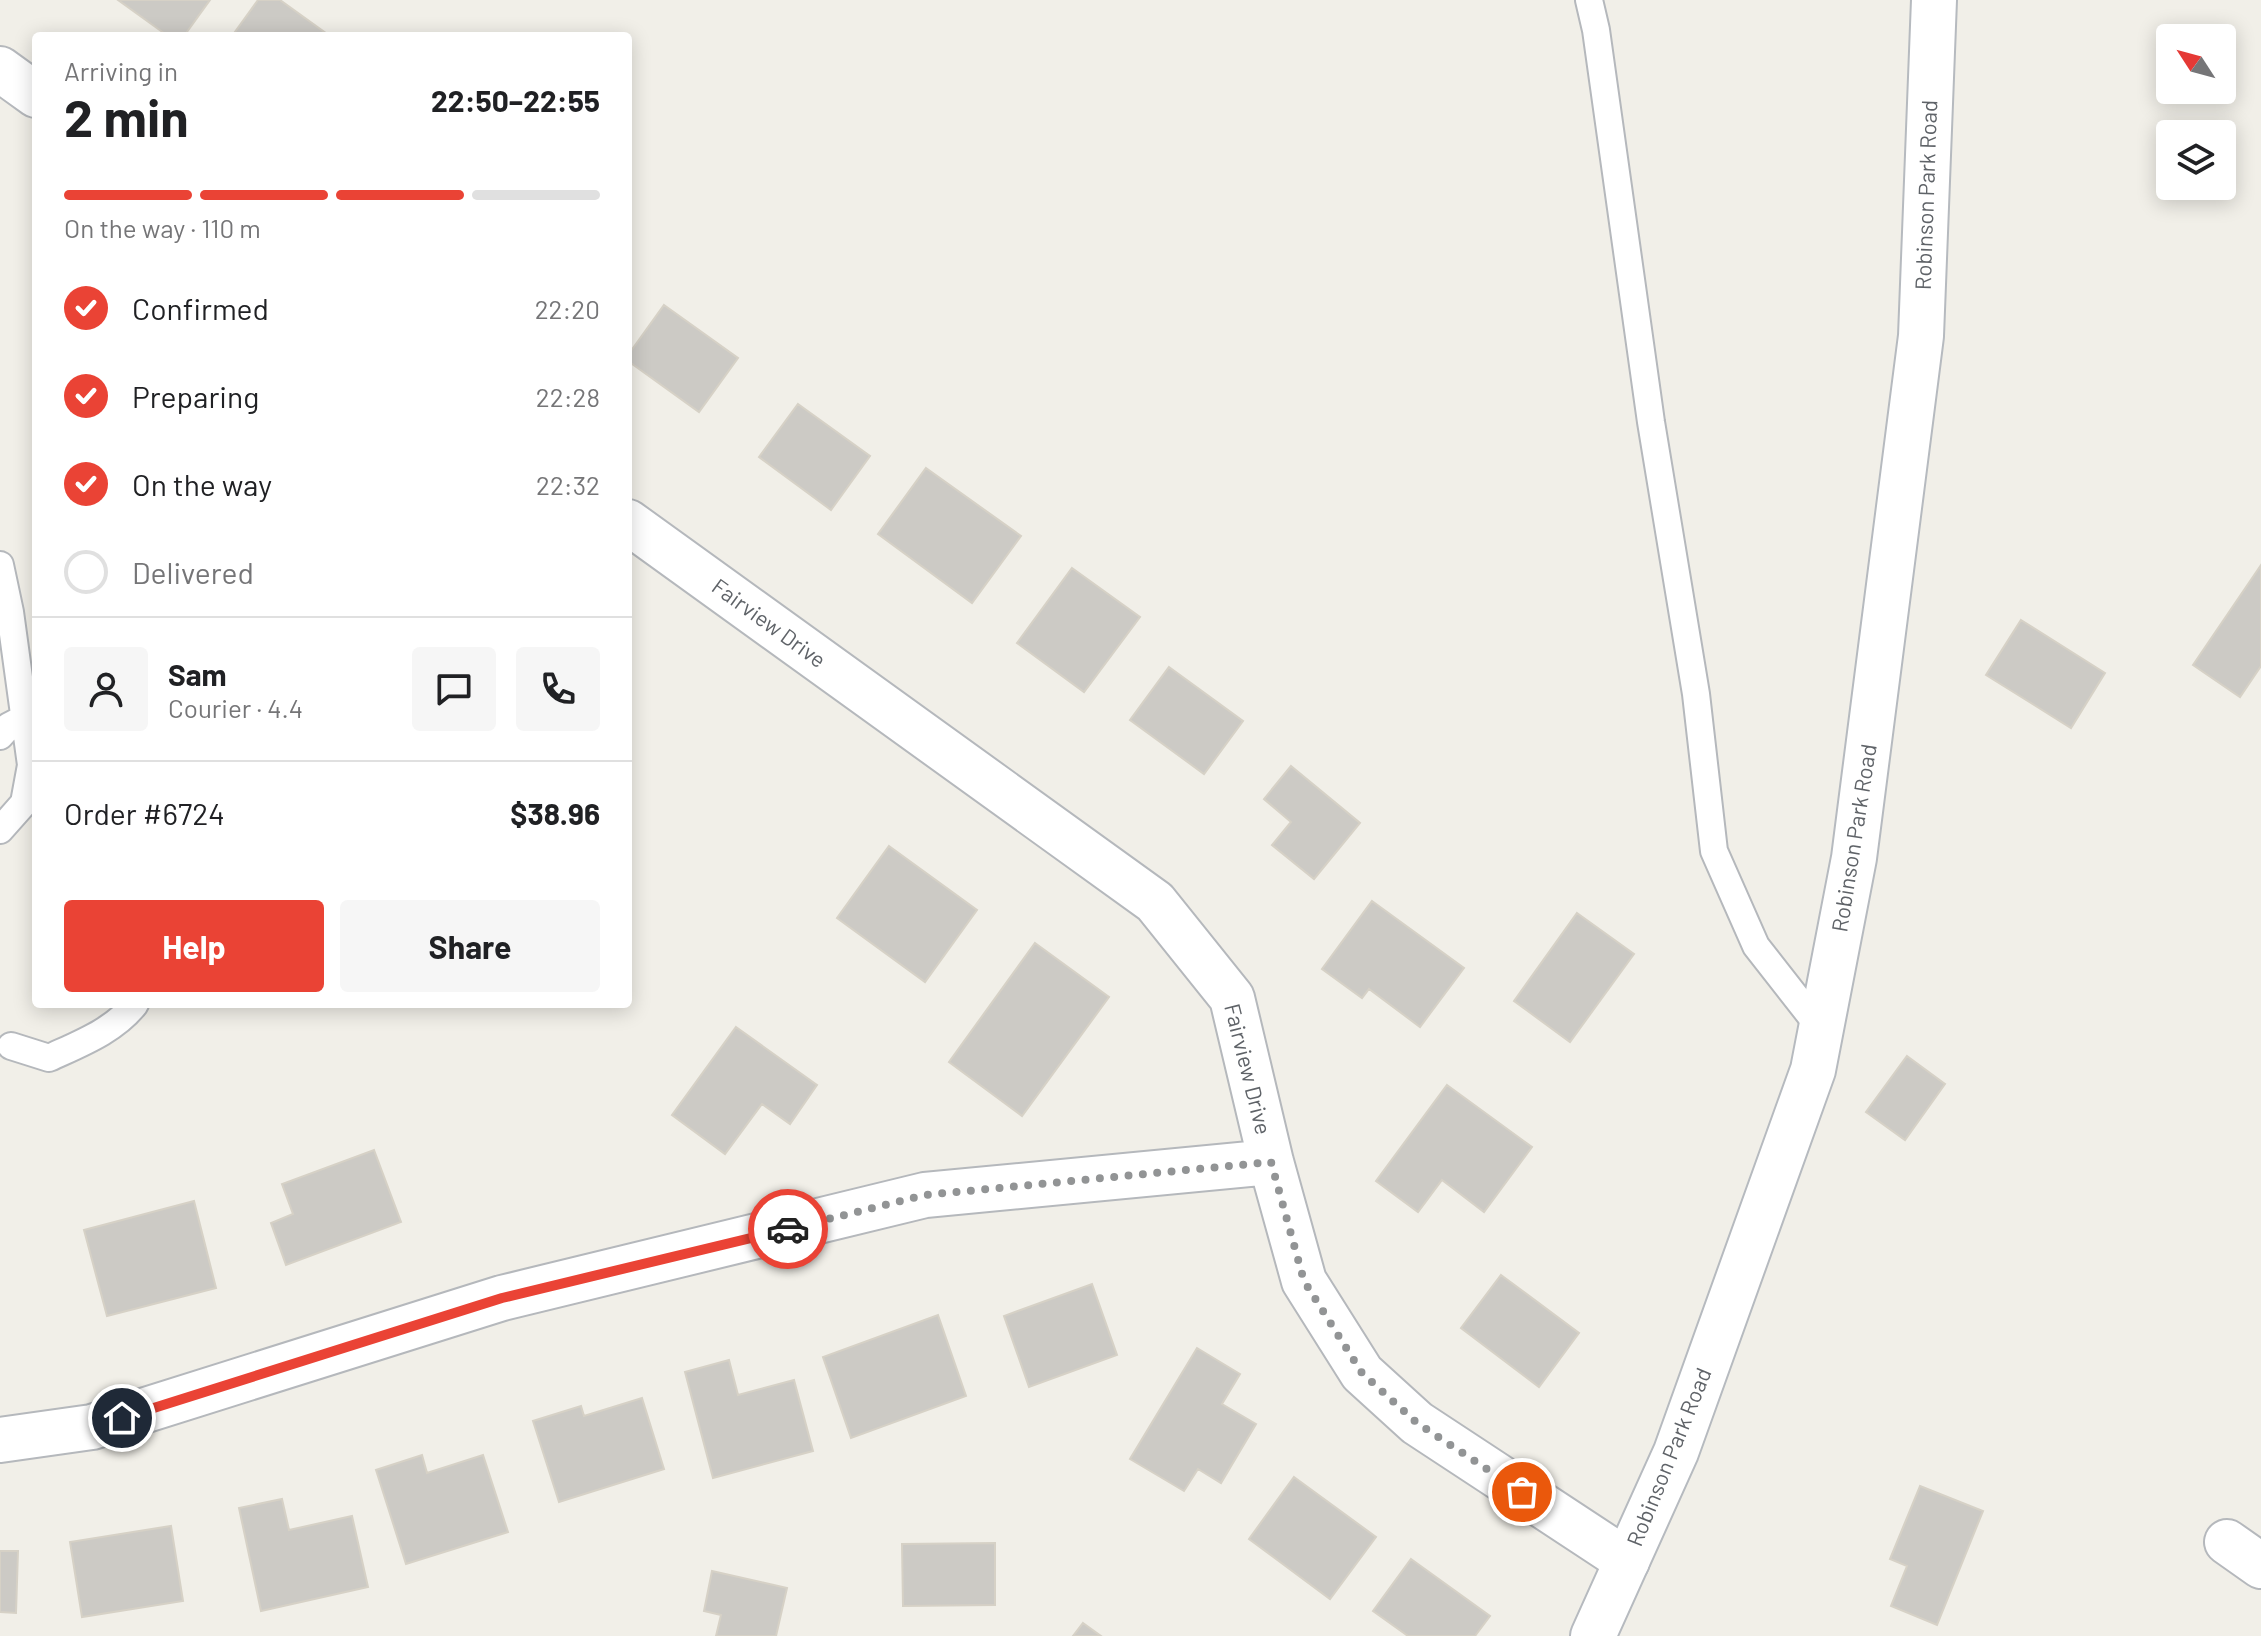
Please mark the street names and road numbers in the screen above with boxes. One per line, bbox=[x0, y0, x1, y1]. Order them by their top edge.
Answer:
street label: Robinson Park Road bbox=[1909, 100, 1941, 290]
street label: Fairview Drive bbox=[708, 572, 831, 672]
street label: Robinson Park Road bbox=[1825, 742, 1881, 934]
street label: Fairview Drive bbox=[1220, 1001, 1278, 1137]
street label: Robinson Park Road bbox=[1620, 1364, 1716, 1550]

